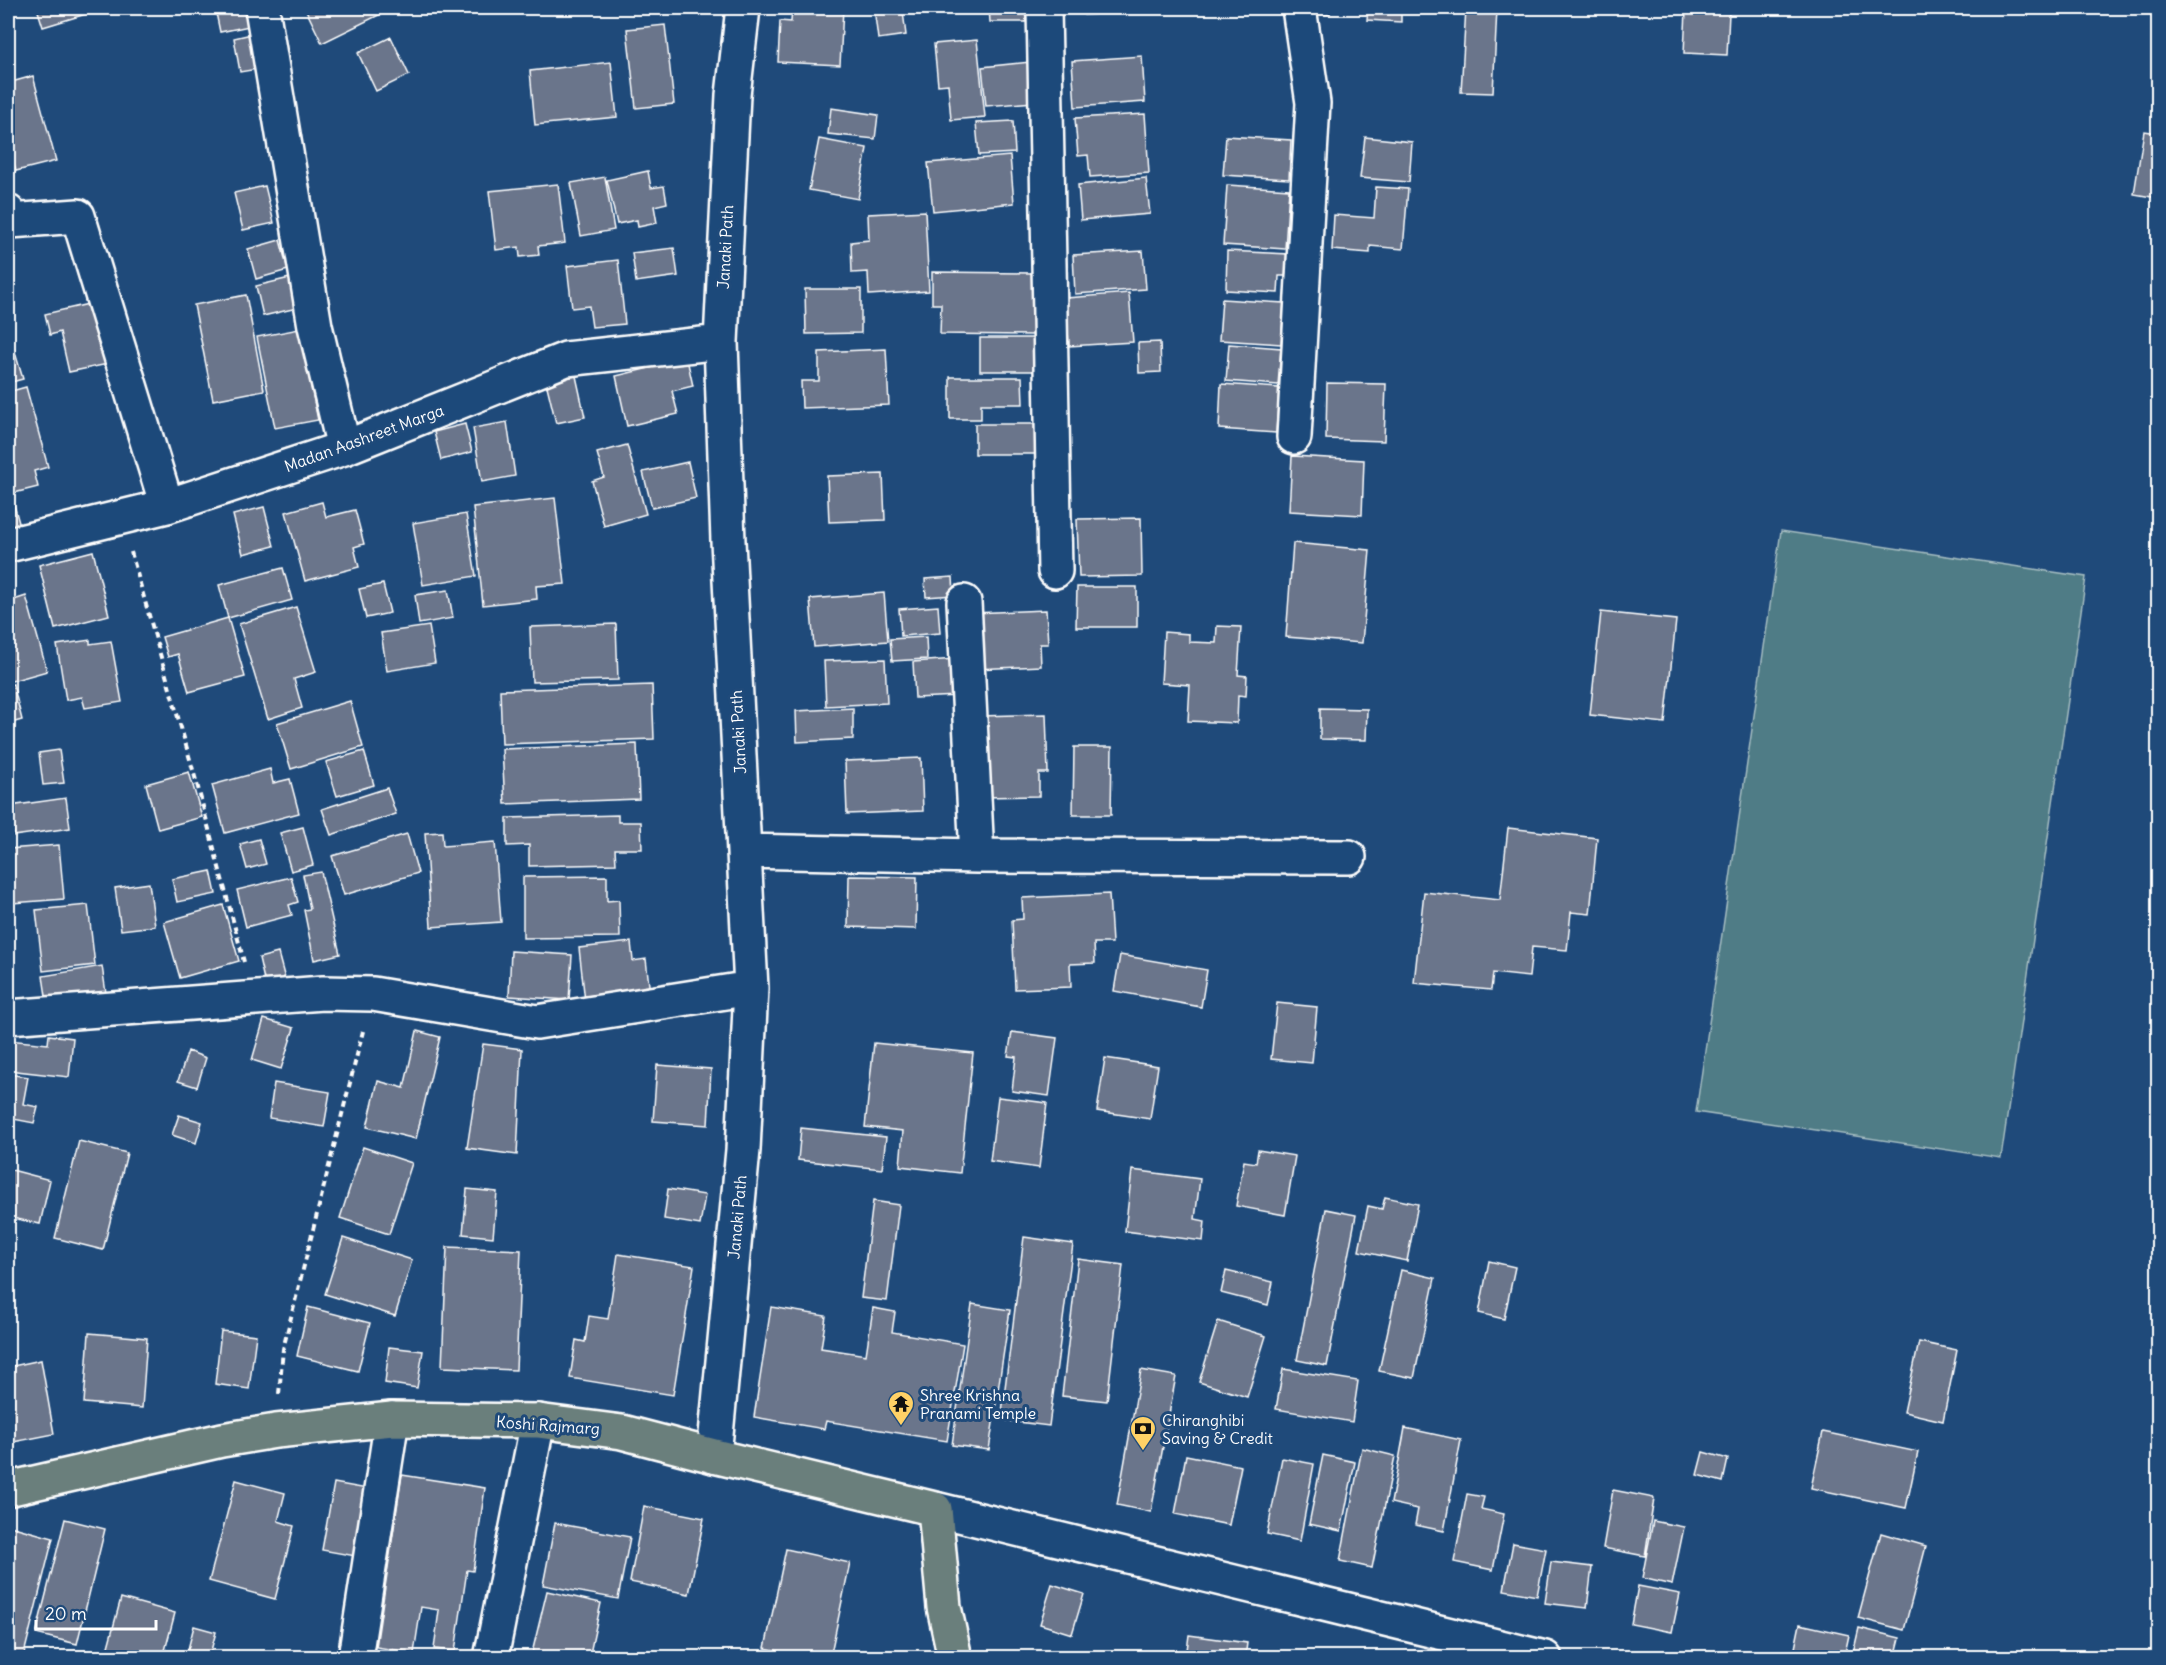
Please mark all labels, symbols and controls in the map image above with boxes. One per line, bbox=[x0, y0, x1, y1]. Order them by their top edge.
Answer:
street label: Janaki Path bbox=[713, 204, 737, 290]
street label: Madan Aashreet Marga bbox=[281, 400, 447, 476]
street label: Janaki Path bbox=[726, 689, 750, 775]
street label: Janaki Path bbox=[723, 1174, 751, 1260]
place label: Shree Krishna Pranami Temple bbox=[920, 1385, 1036, 1423]
temple icon: Shree Krishna Pranami Temple bbox=[886, 1389, 916, 1427]
place label: Chiranghibi Saving & Credit bbox=[1162, 1410, 1274, 1448]
street label: Koshi Rajmarg bbox=[495, 1411, 601, 1439]
bank icon: Chiranghibi Saving & Credit bbox=[1128, 1414, 1158, 1452]
scale bar bbox=[36, 1593, 156, 1631]
text: 20 m bbox=[45, 1602, 87, 1625]

